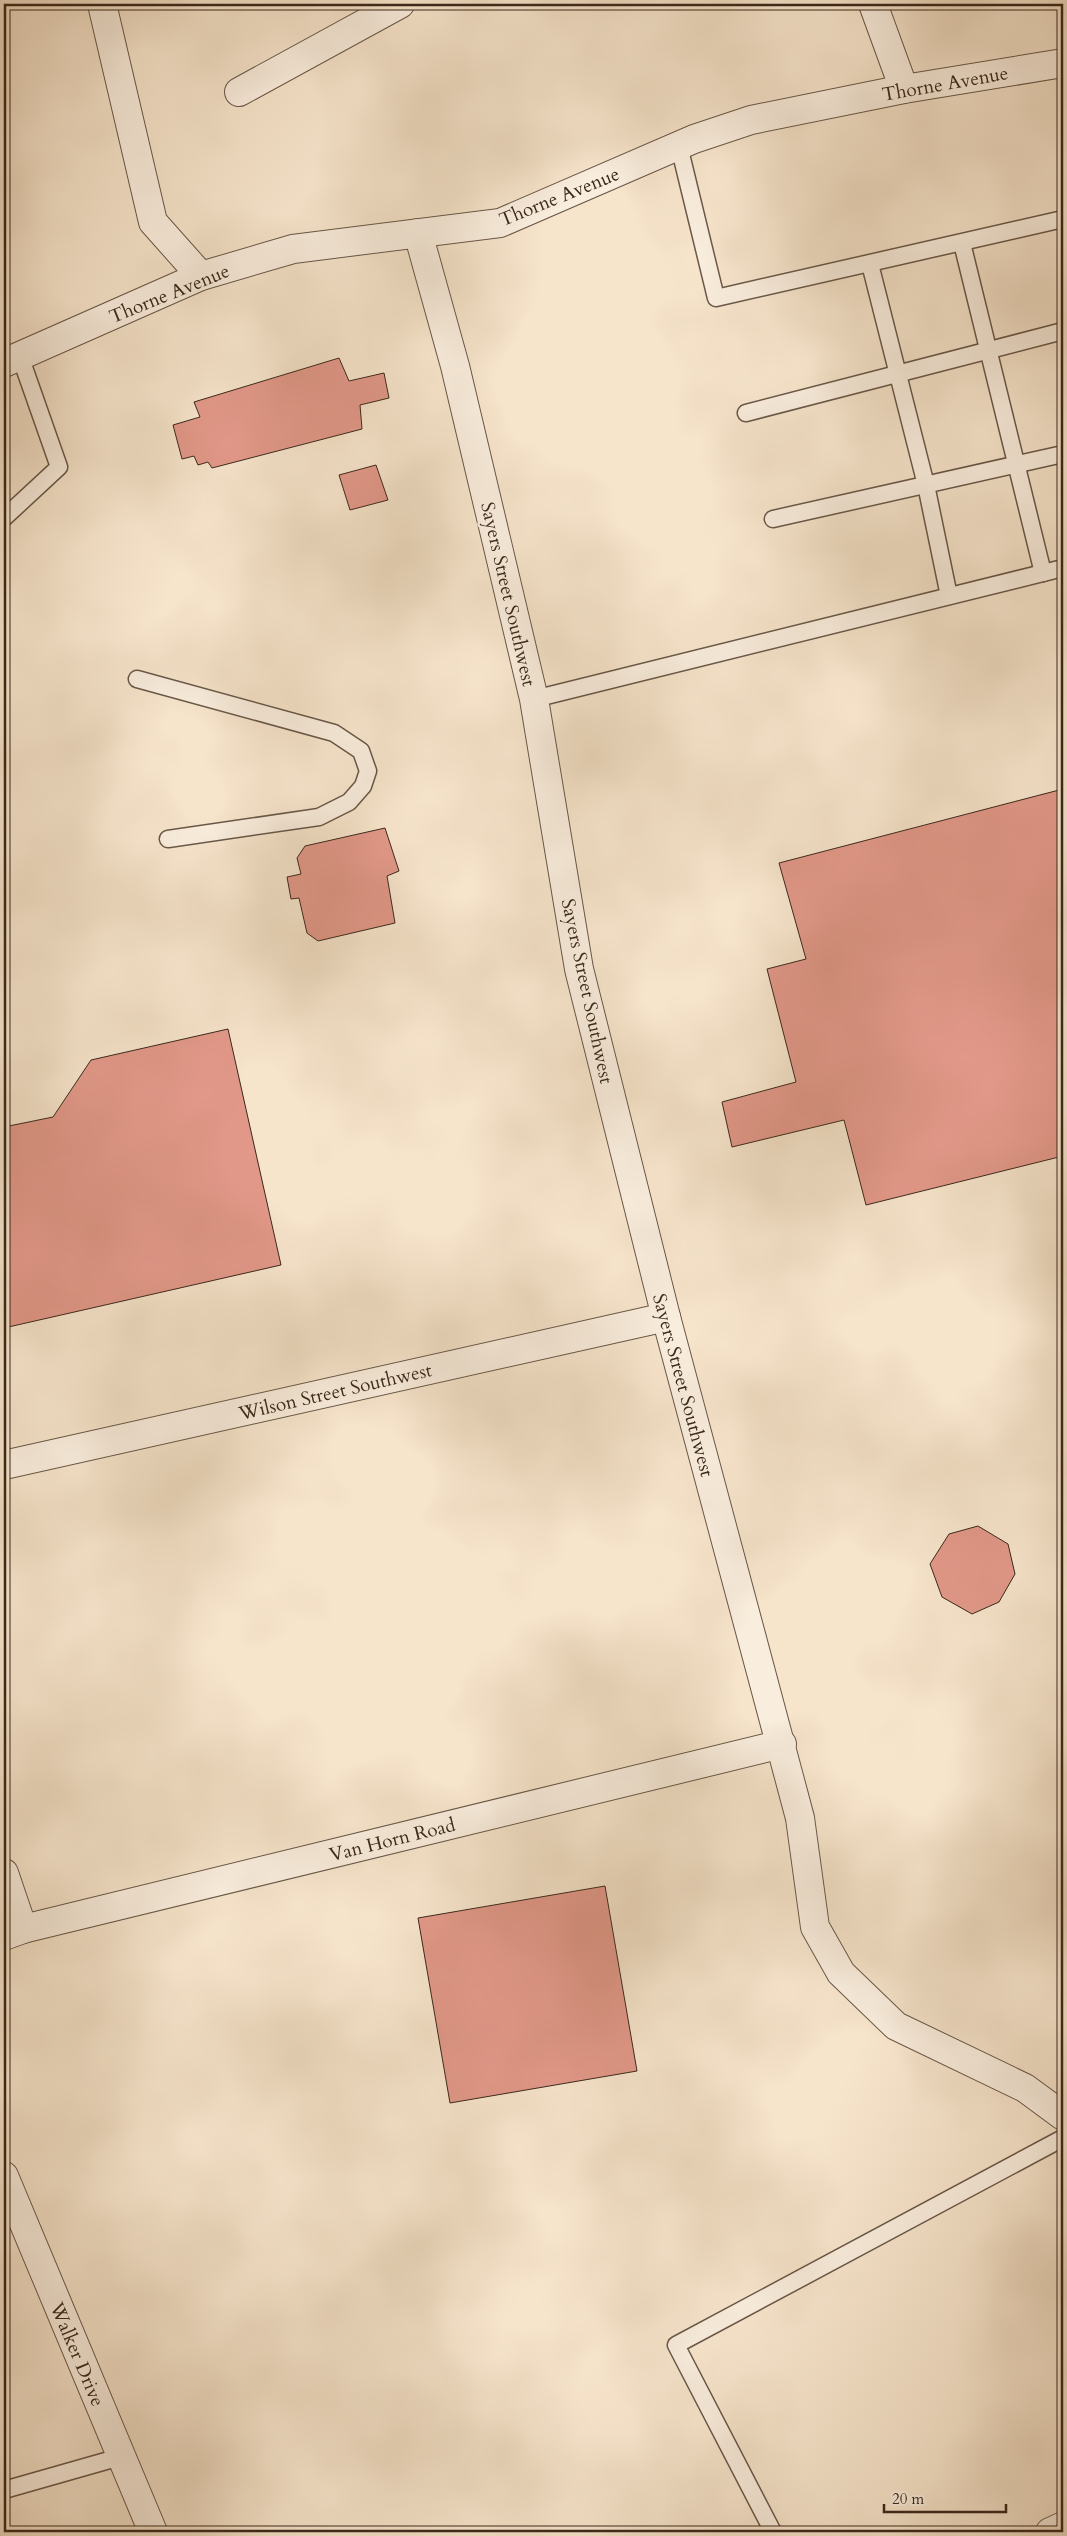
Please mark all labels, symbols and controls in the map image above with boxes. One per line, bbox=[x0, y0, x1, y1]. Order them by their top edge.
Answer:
street label: Thorne Avenue bbox=[880, 60, 1010, 108]
street label: Thorne Avenue bbox=[495, 161, 623, 233]
street label: Thorne Avenue bbox=[105, 258, 233, 330]
street label: Sayers Street Southwest bbox=[474, 499, 542, 689]
street label: Sayers Street Southwest bbox=[555, 896, 619, 1086]
street label: Sayers Street Southwest bbox=[646, 1291, 720, 1480]
street label: Wilson Street Southwest bbox=[235, 1357, 434, 1427]
street label: Van Horn Road bbox=[327, 1812, 458, 1868]
street label: Walker Drive bbox=[43, 2297, 111, 2410]
scale bar bbox=[884, 2481, 1007, 2513]
text: 20 m bbox=[892, 2489, 924, 2509]

